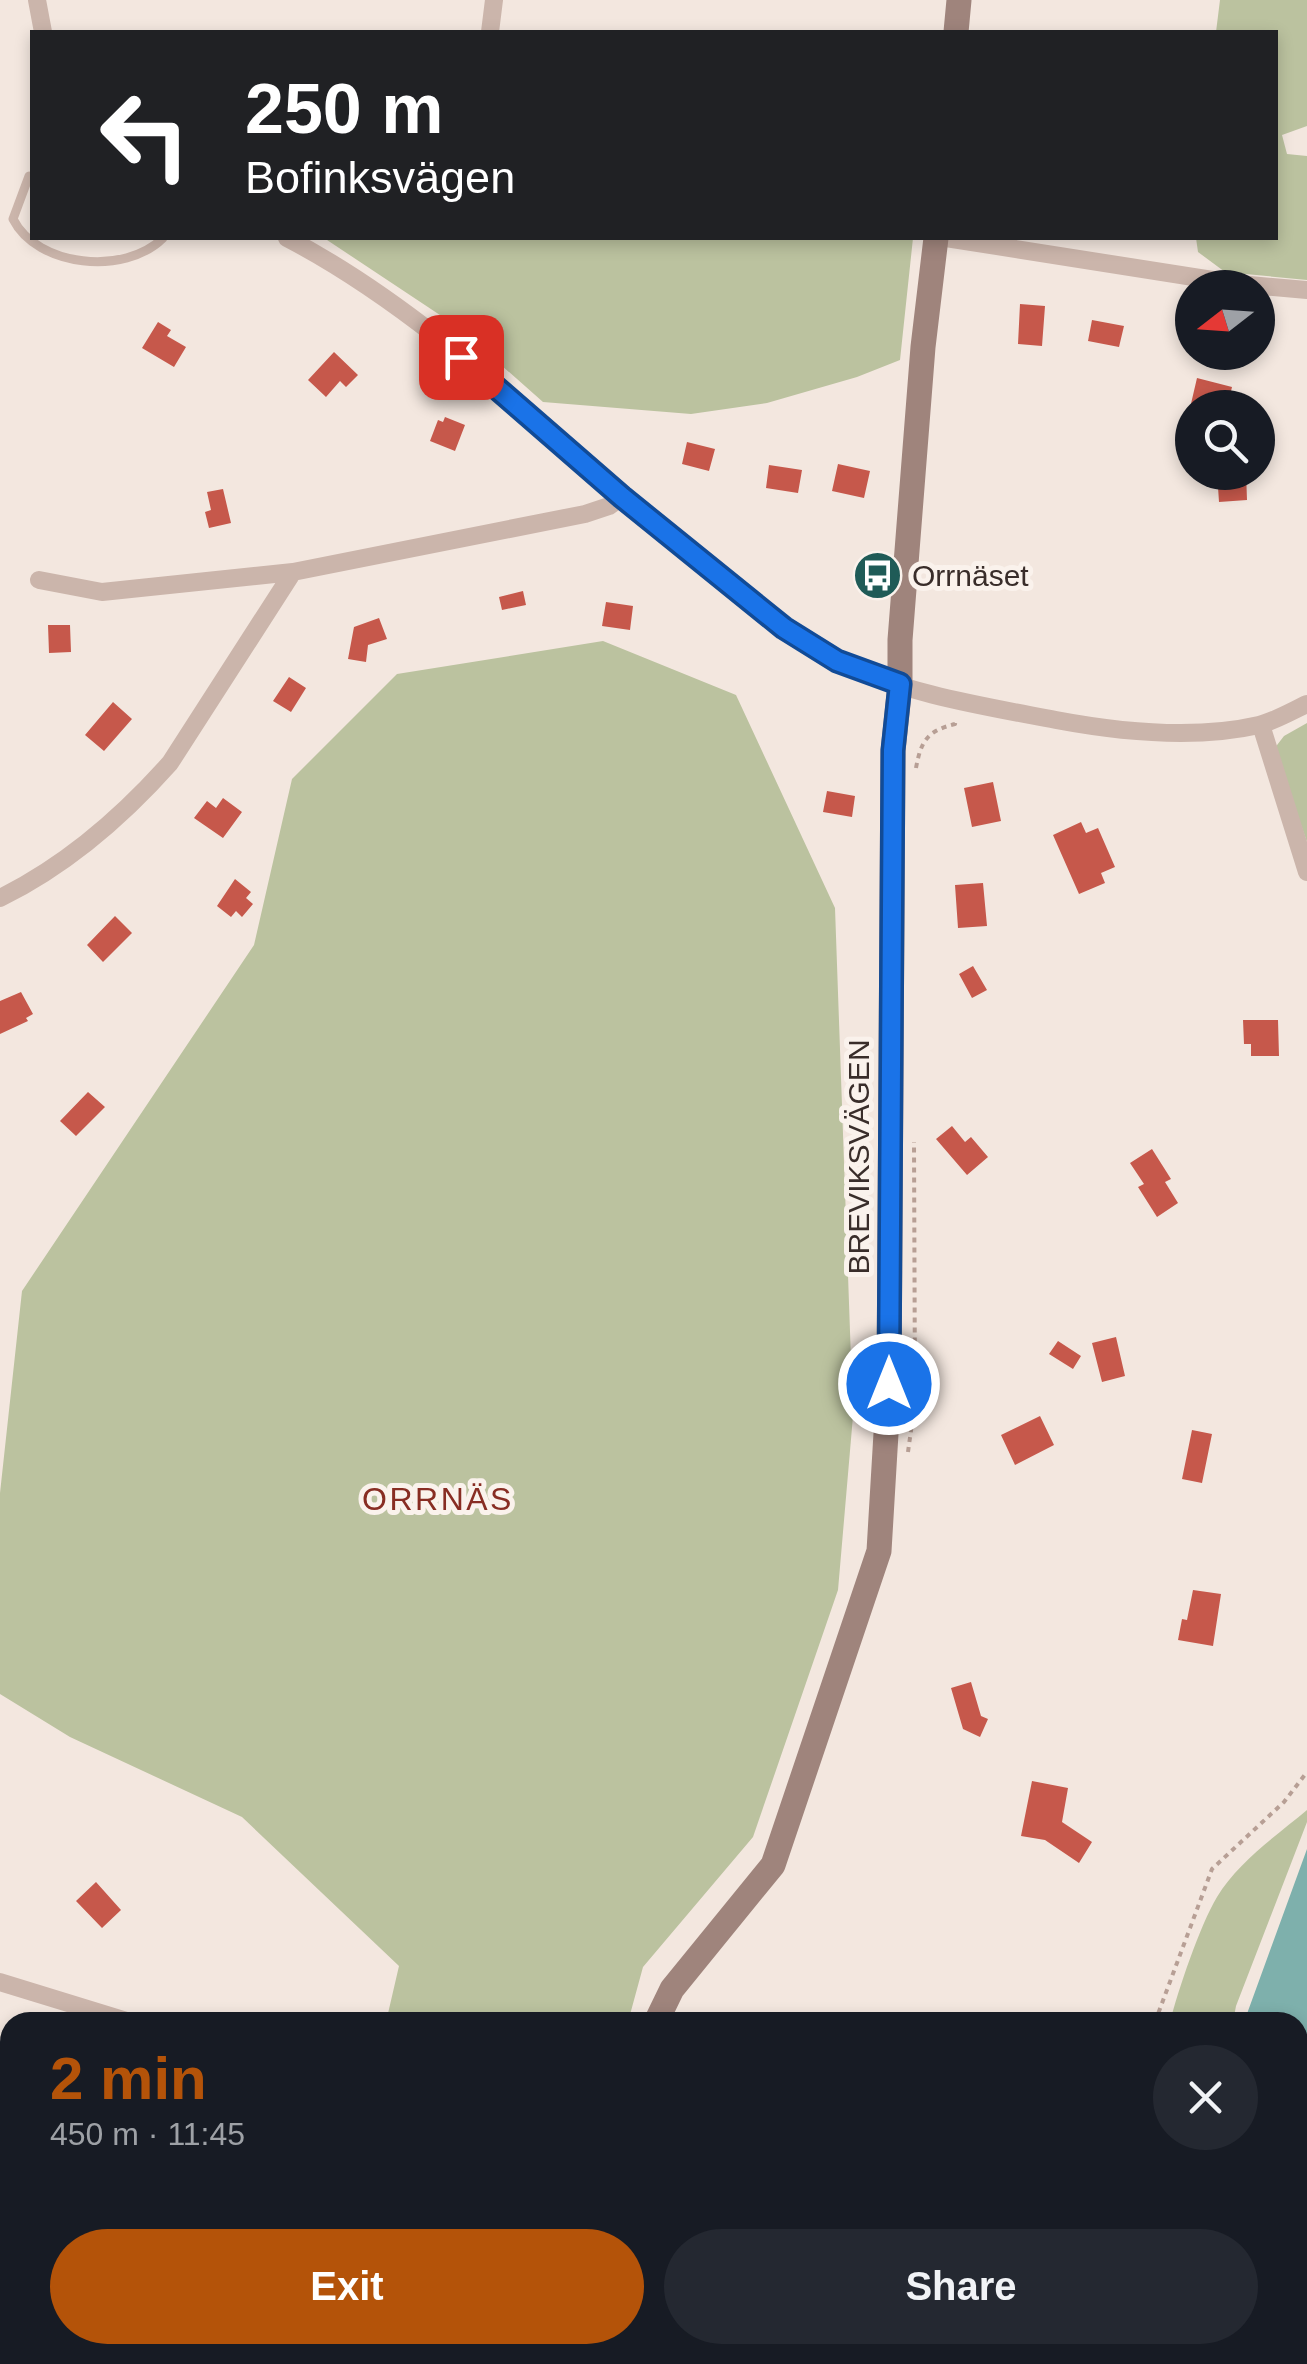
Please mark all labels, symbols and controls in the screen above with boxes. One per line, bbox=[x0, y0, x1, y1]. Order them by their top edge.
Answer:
icon: left bbox=[80, 70, 210, 200]
text: 250 m bbox=[245, 70, 443, 148]
text: Bofinksvägen bbox=[245, 152, 515, 203]
north arrow bbox=[1175, 270, 1275, 370]
map controls bbox=[1175, 270, 1275, 490]
pin bbox=[419, 315, 504, 400]
icon: arrive bbox=[434, 330, 489, 385]
button: search bbox=[1175, 390, 1275, 490]
bus stop icon: Orrnäset bbox=[851, 549, 903, 601]
place label: Orrnäset bbox=[912, 559, 1029, 592]
street label: BREVIKSVÄGEN bbox=[842, 1039, 875, 1275]
position arrow bbox=[837, 1332, 941, 1436]
district label: ORRNÄS bbox=[362, 1481, 514, 1517]
text: 2 min bbox=[50, 2045, 207, 2112]
button: close bbox=[1153, 2045, 1258, 2150]
text: 450 m · 11:45 bbox=[50, 2116, 245, 2152]
button: Exit bbox=[50, 2229, 644, 2344]
button: Share bbox=[664, 2229, 1258, 2344]

